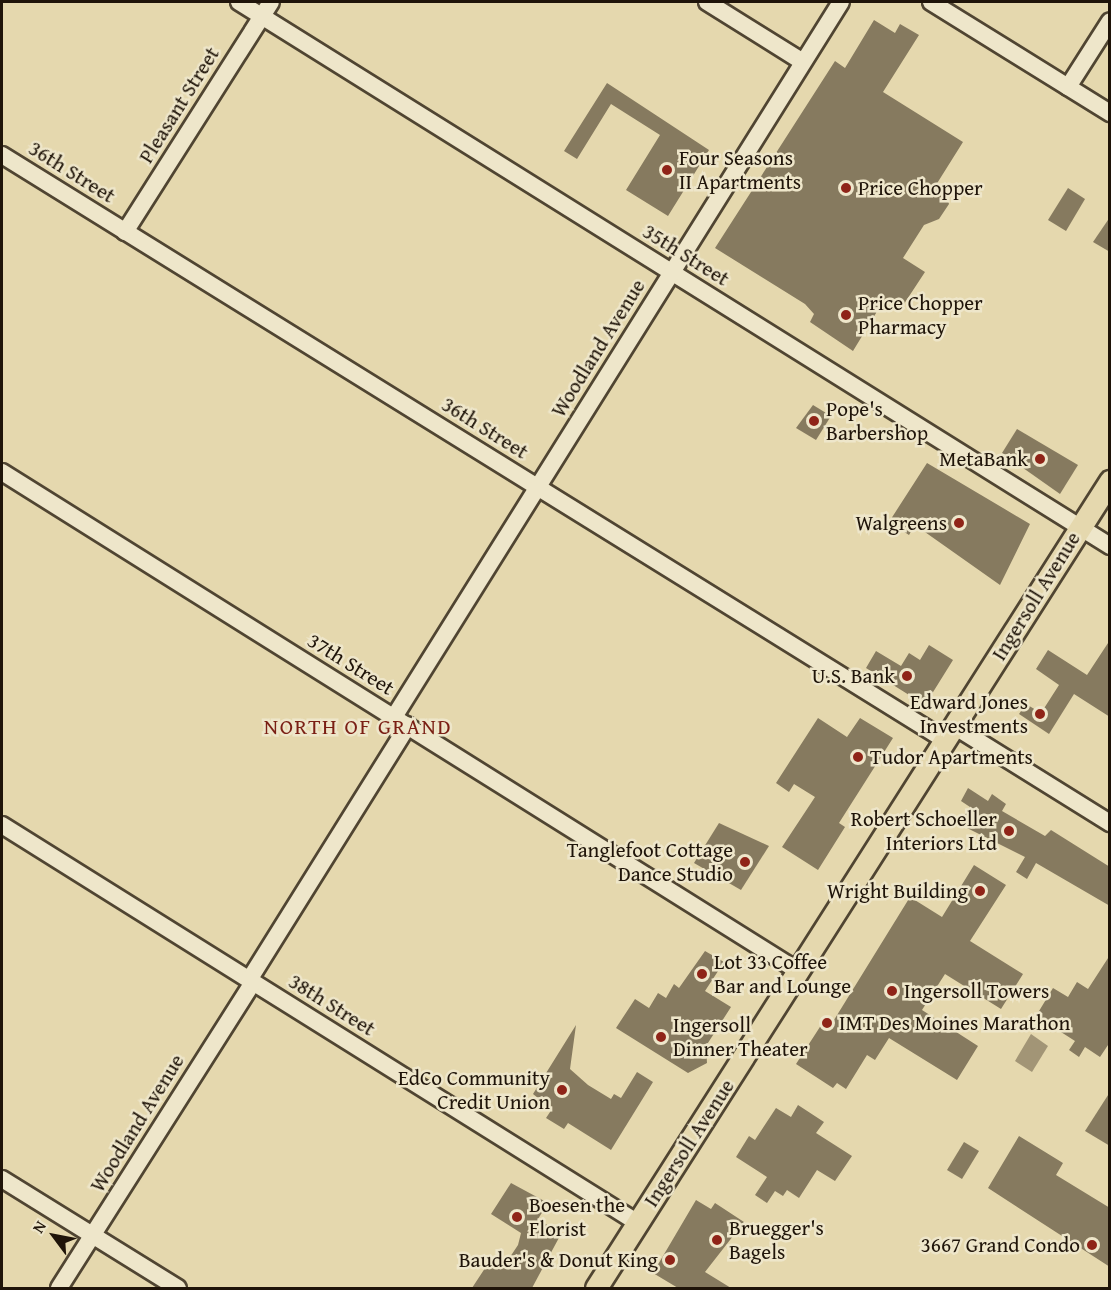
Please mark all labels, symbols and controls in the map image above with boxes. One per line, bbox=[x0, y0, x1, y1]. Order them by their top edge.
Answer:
street label: Pleasant Street bbox=[133, 42, 225, 168]
street label: 36th Street bbox=[24, 136, 120, 208]
place label: Four Seasons II Apartments bbox=[679, 145, 801, 195]
marker: Four Seasons II Apartments bbox=[660, 163, 674, 177]
place label: Price Chopper bbox=[858, 175, 983, 201]
marker: Price Chopper bbox=[839, 181, 853, 195]
street label: 35th Street bbox=[638, 219, 734, 291]
street label: Woodland Avenue bbox=[546, 274, 650, 422]
place label: Price Chopper Pharmacy bbox=[858, 290, 983, 340]
marker: Price Chopper Pharmacy bbox=[839, 308, 853, 322]
street label: 36th Street bbox=[437, 392, 533, 464]
place label: Pope's Barbershop bbox=[826, 396, 928, 446]
marker: Pope's Barbershop bbox=[807, 414, 821, 428]
place label: MetaBank bbox=[939, 446, 1028, 472]
marker: MetaBank bbox=[1033, 452, 1047, 466]
place label: Walgreens bbox=[856, 510, 947, 536]
marker: Walgreens bbox=[952, 516, 966, 530]
street label: Ingersoll Avenue bbox=[986, 527, 1086, 665]
street label: 37th Street bbox=[303, 628, 399, 700]
place label: U.S. Bank bbox=[812, 663, 895, 689]
marker: U.S. Bank bbox=[900, 669, 914, 683]
place label: Edward Jones Investments bbox=[910, 689, 1028, 739]
marker: Edward Jones Investments bbox=[1033, 707, 1047, 721]
district label: NORTH OF GRAND bbox=[264, 714, 452, 740]
place label: Tudor Apartments bbox=[870, 744, 1033, 770]
marker: Tudor Apartments bbox=[851, 750, 865, 764]
place label: Robert Schoeller Interiors Ltd bbox=[851, 806, 997, 856]
marker: Robert Schoeller Interiors Ltd bbox=[1002, 824, 1016, 838]
place label: Tanglefoot Cottage Dance Studio bbox=[567, 837, 733, 887]
marker: Tanglefoot Cottage Dance Studio bbox=[738, 855, 752, 869]
place label: Wright Building bbox=[827, 878, 968, 904]
marker: Wright Building bbox=[973, 884, 987, 898]
place label: Lot 33 Coffee Bar and Lounge bbox=[714, 949, 851, 999]
marker: Lot 33 Coffee Bar and Lounge bbox=[695, 967, 709, 981]
street label: 38th Street bbox=[284, 969, 380, 1041]
place label: Ingersoll Towers bbox=[904, 978, 1049, 1004]
marker: Ingersoll Towers bbox=[885, 984, 899, 998]
place label: IMT Des Moines Marathon bbox=[839, 1010, 1070, 1036]
place label: Ingersoll Dinner Theater bbox=[673, 1012, 808, 1062]
marker: IMT Des Moines Marathon bbox=[820, 1016, 834, 1030]
marker: Ingersoll Dinner Theater bbox=[654, 1030, 668, 1044]
street label: Woodland Avenue bbox=[85, 1049, 189, 1197]
place label: EdCo Community Credit Union bbox=[398, 1065, 550, 1115]
street label: Ingersoll Avenue bbox=[638, 1074, 740, 1212]
marker: EdCo Community Credit Union bbox=[555, 1083, 569, 1097]
place label: Boesen the Florist bbox=[529, 1192, 625, 1242]
north arrow bbox=[24, 1206, 84, 1266]
marker: Boesen the Florist bbox=[510, 1210, 524, 1224]
place label: Bruegger's Bagels bbox=[729, 1215, 824, 1265]
text: N bbox=[26, 1216, 52, 1237]
place label: 3667 Grand Condo bbox=[921, 1232, 1080, 1258]
marker: Bruegger's Bagels bbox=[710, 1233, 724, 1247]
marker: 3667 Grand Condo bbox=[1085, 1238, 1099, 1252]
place label: Bauder's & Donut King bbox=[459, 1247, 658, 1273]
marker: Bauder's & Donut King bbox=[663, 1253, 677, 1267]

